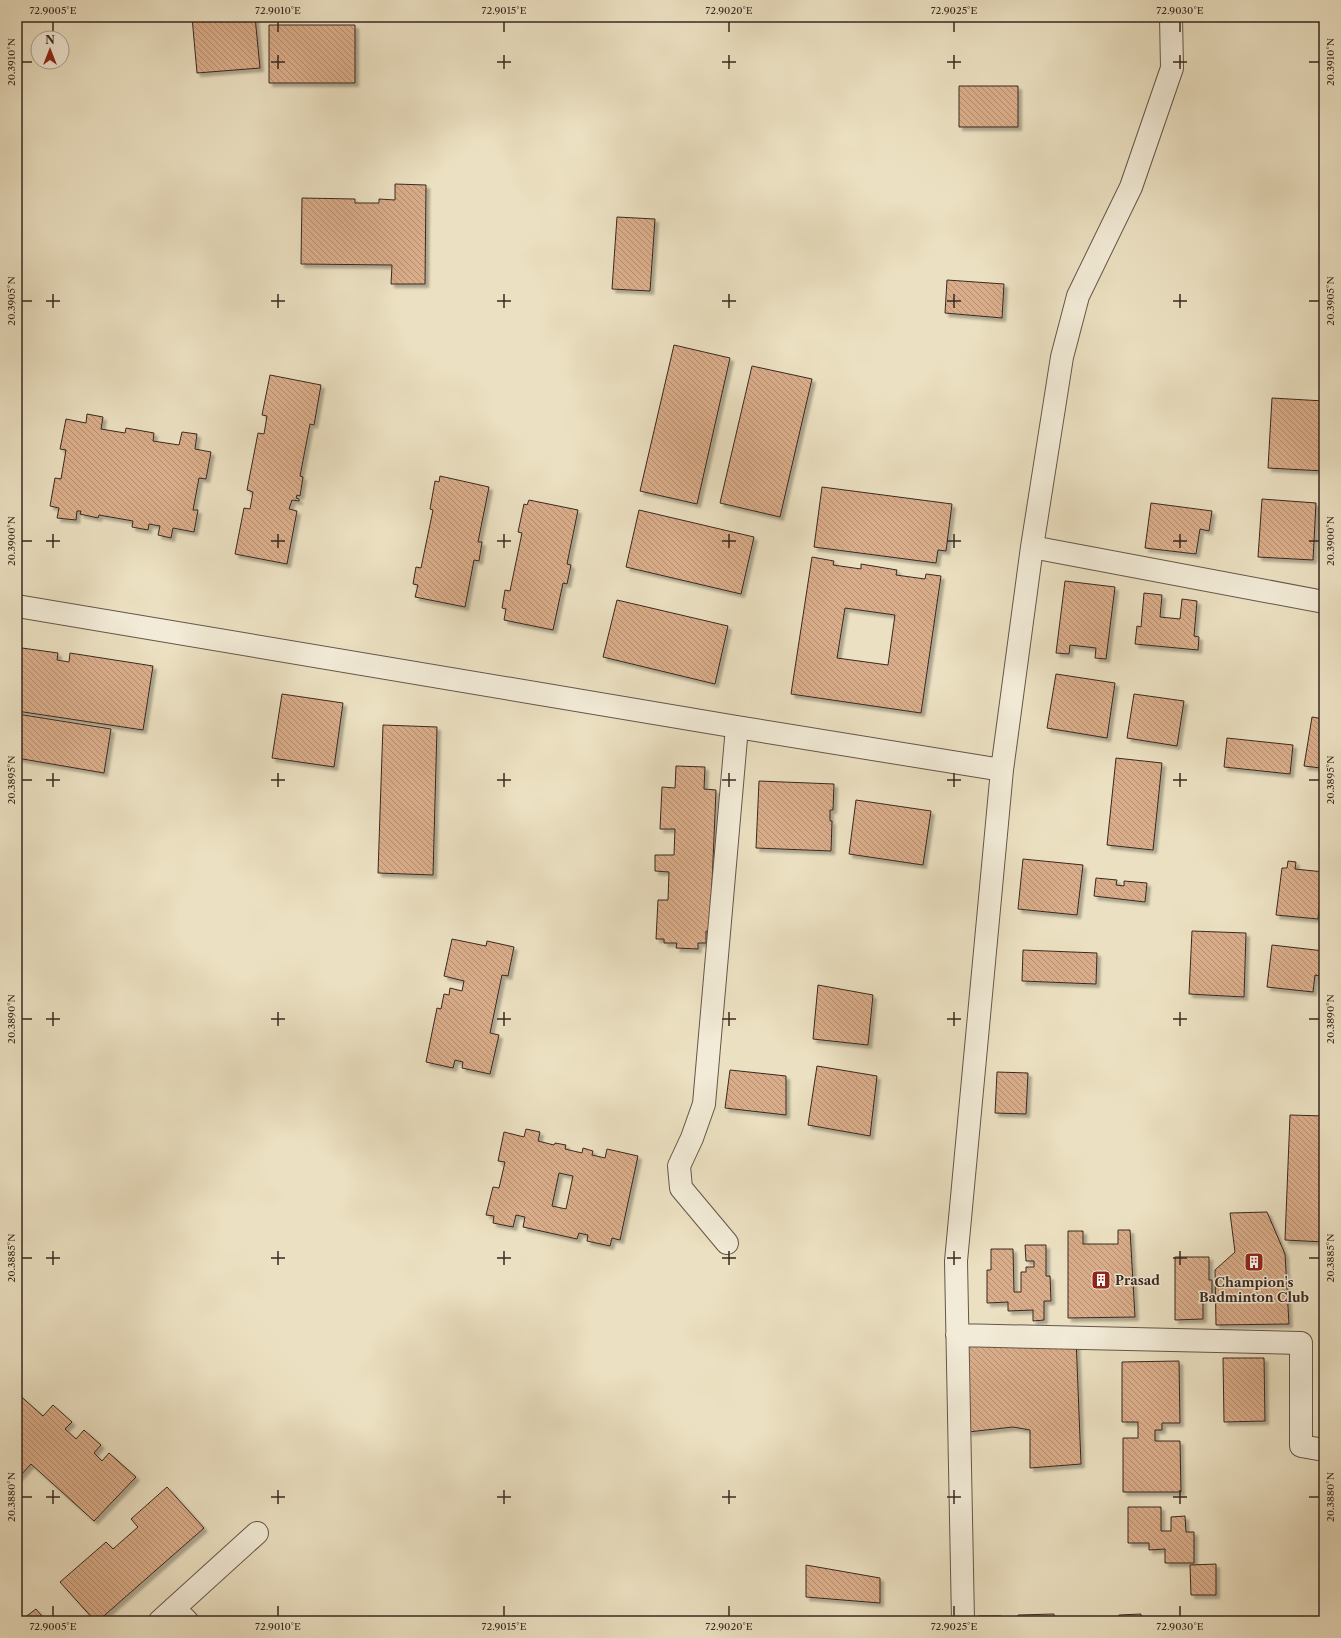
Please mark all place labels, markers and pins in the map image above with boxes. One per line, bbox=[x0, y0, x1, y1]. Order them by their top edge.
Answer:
building icon: Champion's Badminton Club bbox=[1243, 1251, 1265, 1273]
building icon: Prasad bbox=[1090, 1269, 1112, 1291]
place label: Prasad bbox=[1115, 1272, 1160, 1288]
place label: Champion's Badminton Club bbox=[1199, 1274, 1309, 1305]

